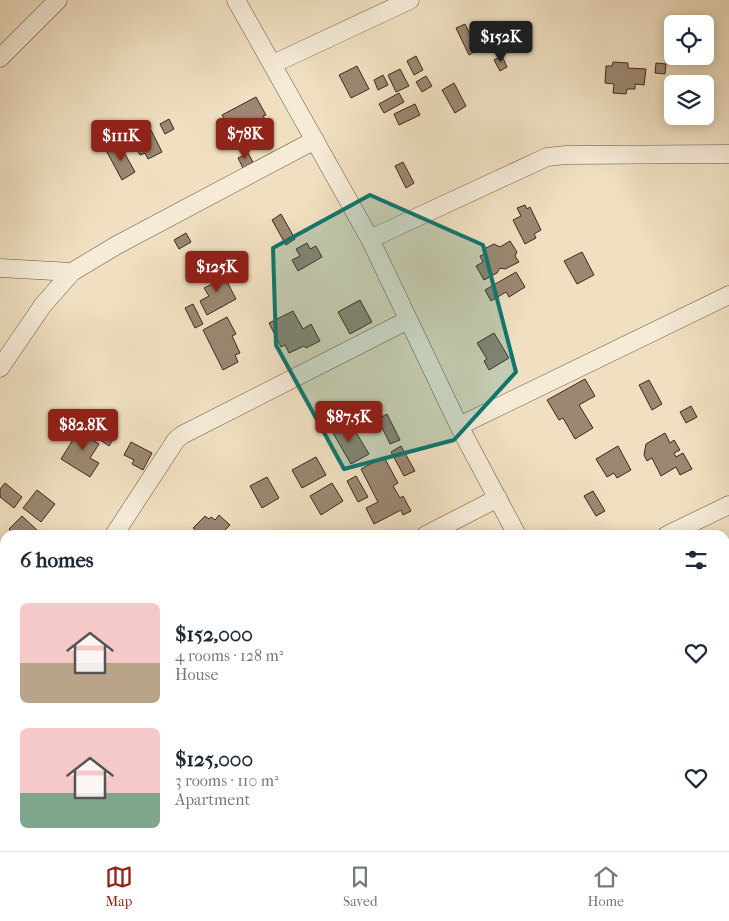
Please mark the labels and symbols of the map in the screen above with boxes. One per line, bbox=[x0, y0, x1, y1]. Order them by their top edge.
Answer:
pin: $152K bbox=[466, 20, 536, 63]
pin: $78K bbox=[215, 118, 275, 160]
pin: $111K bbox=[86, 120, 156, 162]
pin: $125K bbox=[182, 250, 252, 293]
pin: $87.5K bbox=[308, 400, 390, 443]
pin: $82.8K bbox=[42, 408, 124, 451]

